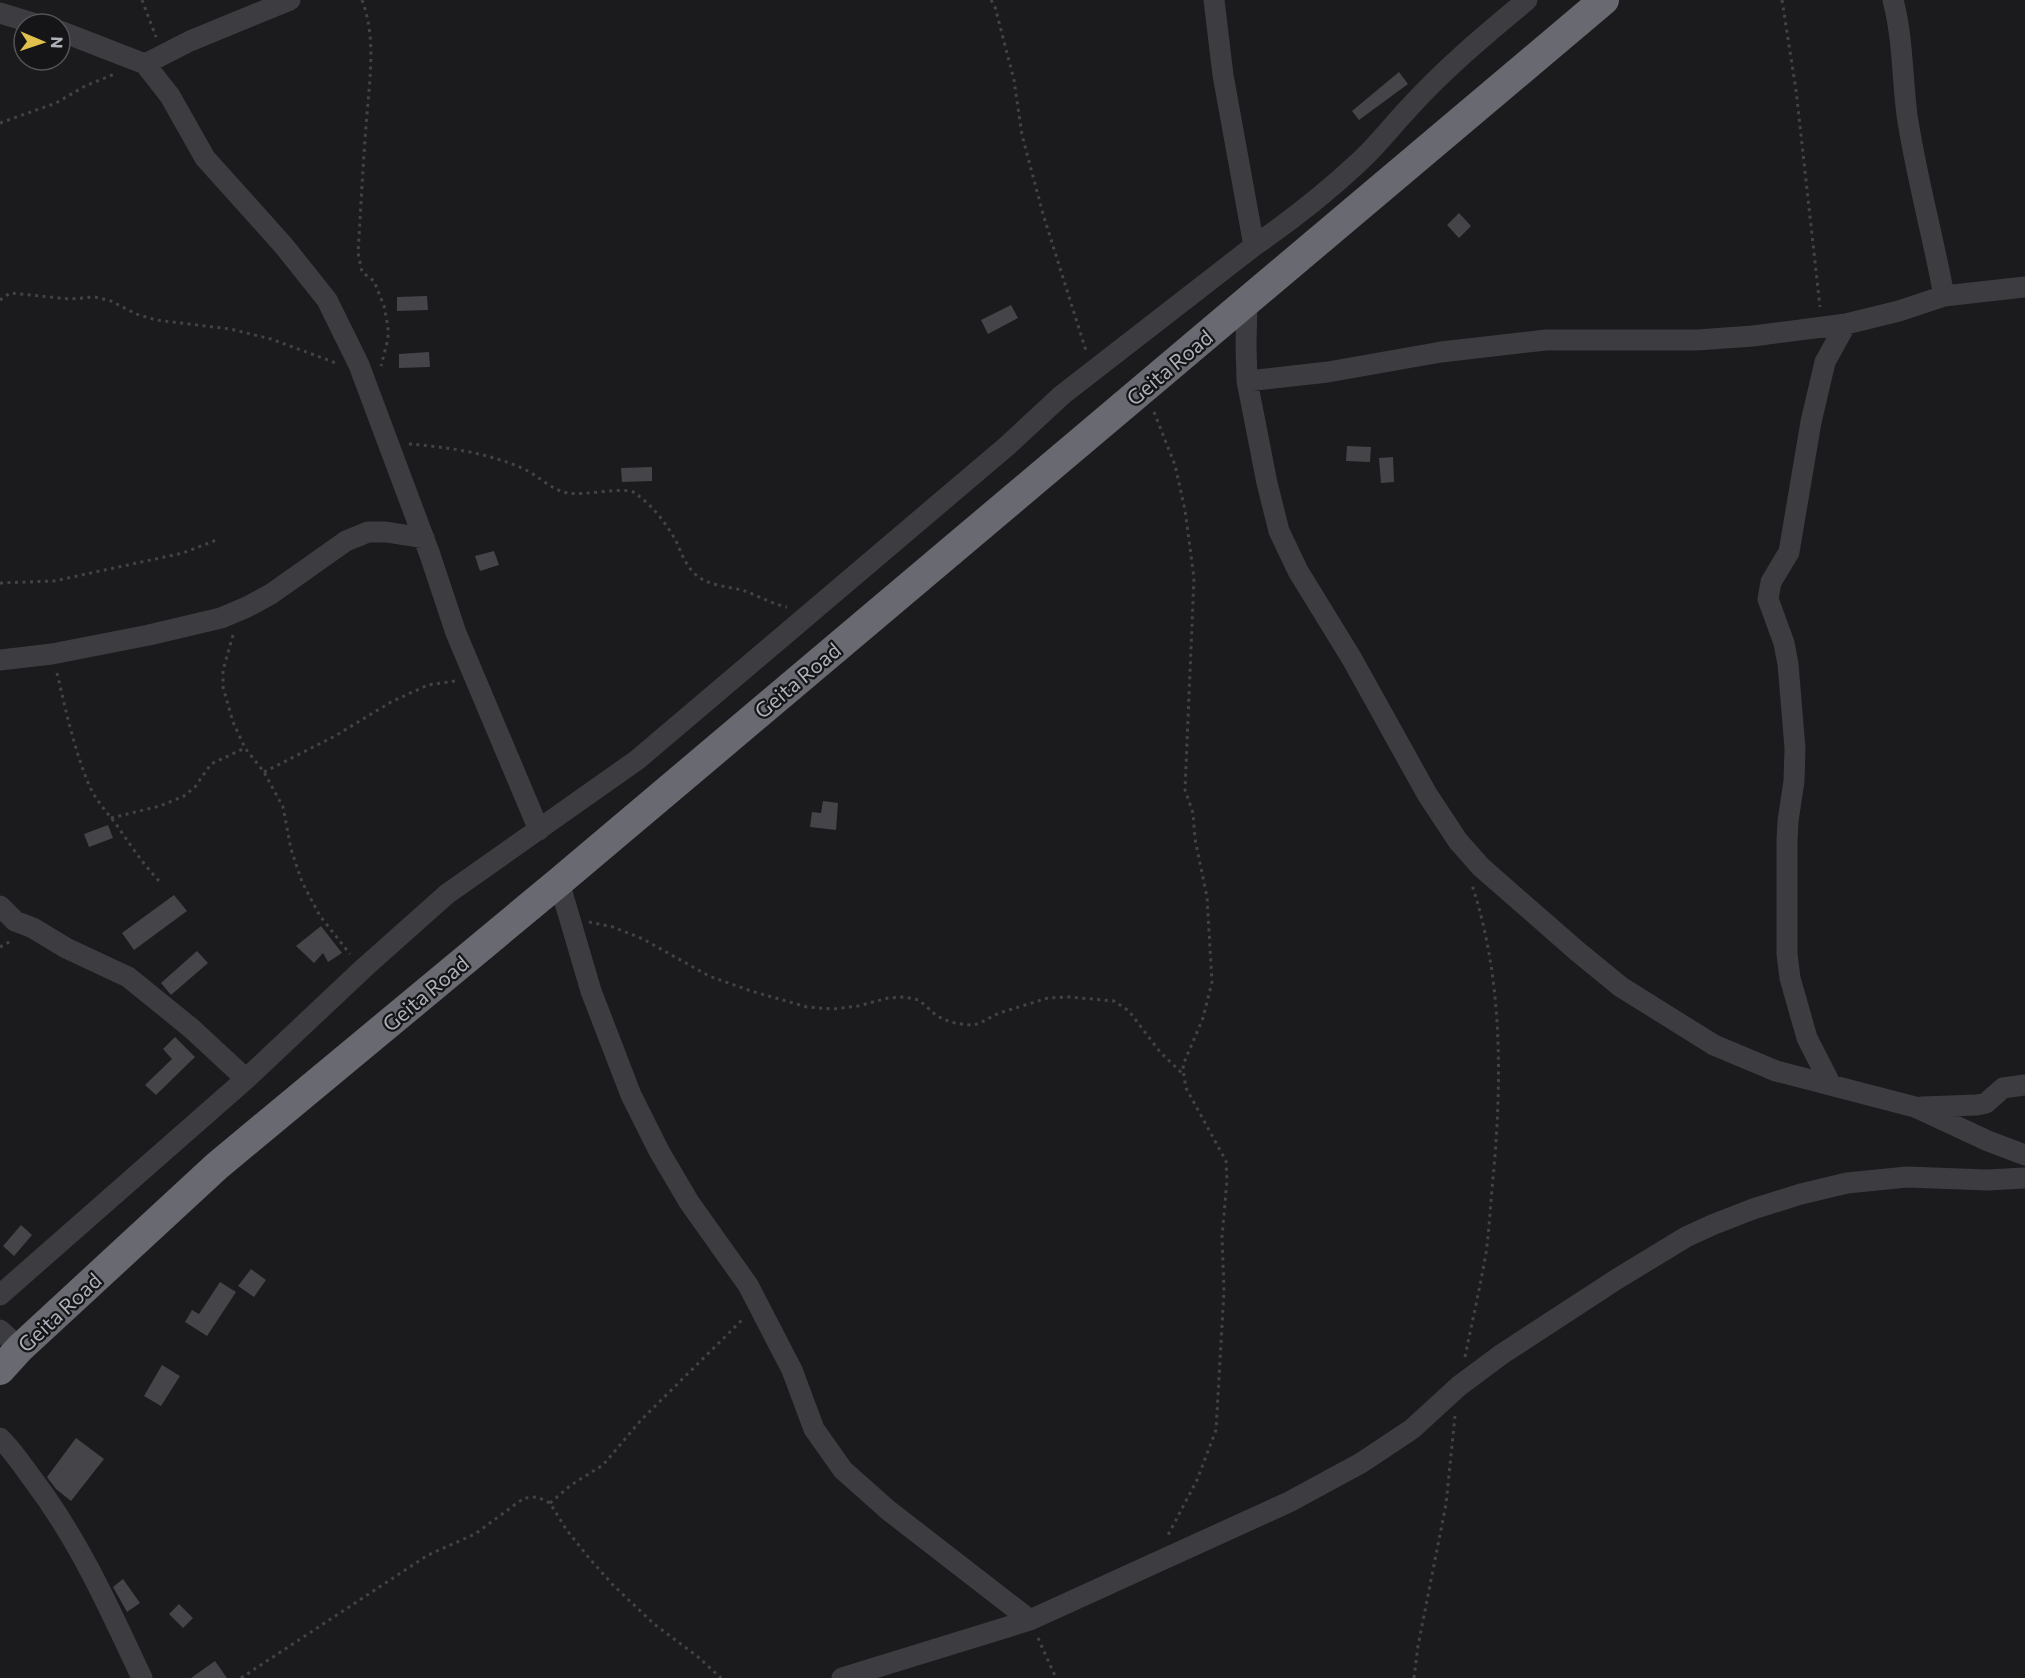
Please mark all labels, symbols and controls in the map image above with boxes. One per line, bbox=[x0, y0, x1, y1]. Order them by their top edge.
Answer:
north arrow bbox=[12, 12, 72, 72]
text: N bbox=[48, 36, 67, 49]
street label: Geita Road bbox=[1121, 324, 1217, 410]
street label: Geita Road bbox=[749, 637, 845, 723]
street label: Geita Road bbox=[377, 950, 473, 1036]
street label: Geita Road bbox=[12, 1267, 106, 1357]

